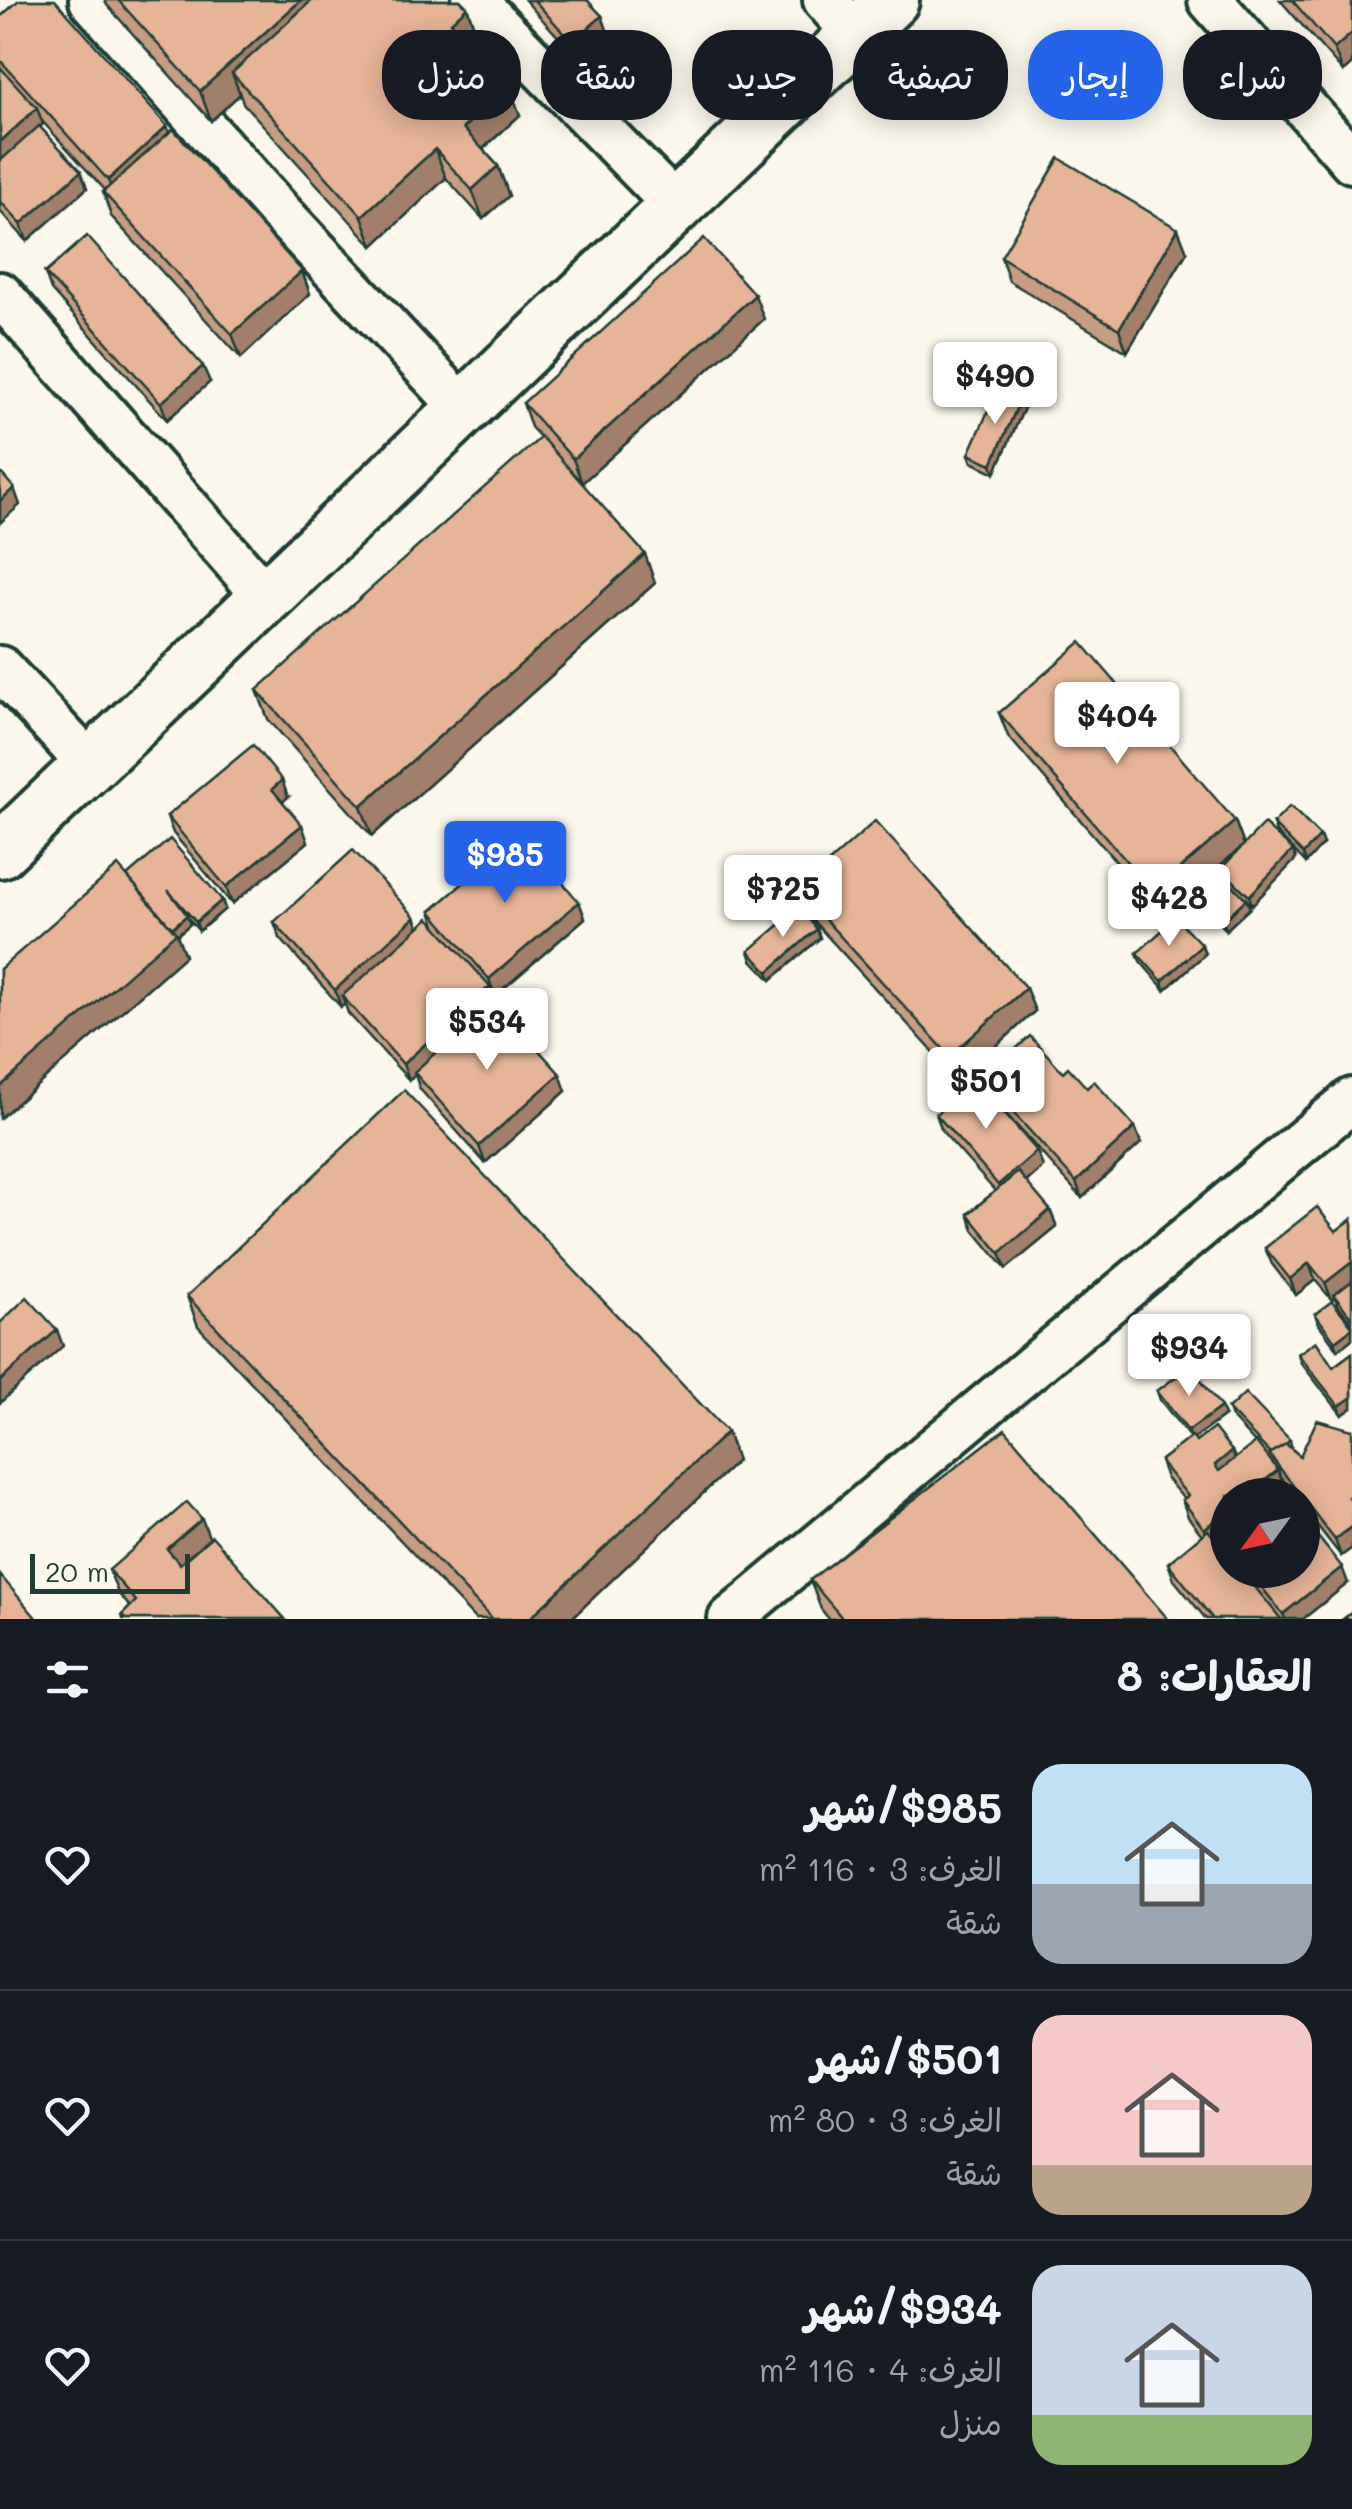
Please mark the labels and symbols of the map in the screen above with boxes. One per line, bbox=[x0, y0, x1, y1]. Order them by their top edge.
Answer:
pin: $490 bbox=[936, 342, 1054, 427]
pin: $404 bbox=[1058, 682, 1176, 767]
pin: $985 bbox=[446, 821, 564, 906]
pin: $725 bbox=[724, 855, 842, 940]
pin: $428 bbox=[1110, 864, 1228, 949]
pin: $534 bbox=[428, 988, 546, 1073]
pin: $501 bbox=[927, 1047, 1045, 1132]
pin: $934 bbox=[1130, 1314, 1248, 1399]
north arrow bbox=[1210, 1478, 1320, 1588]
scale bar bbox=[30, 1549, 190, 1594]

